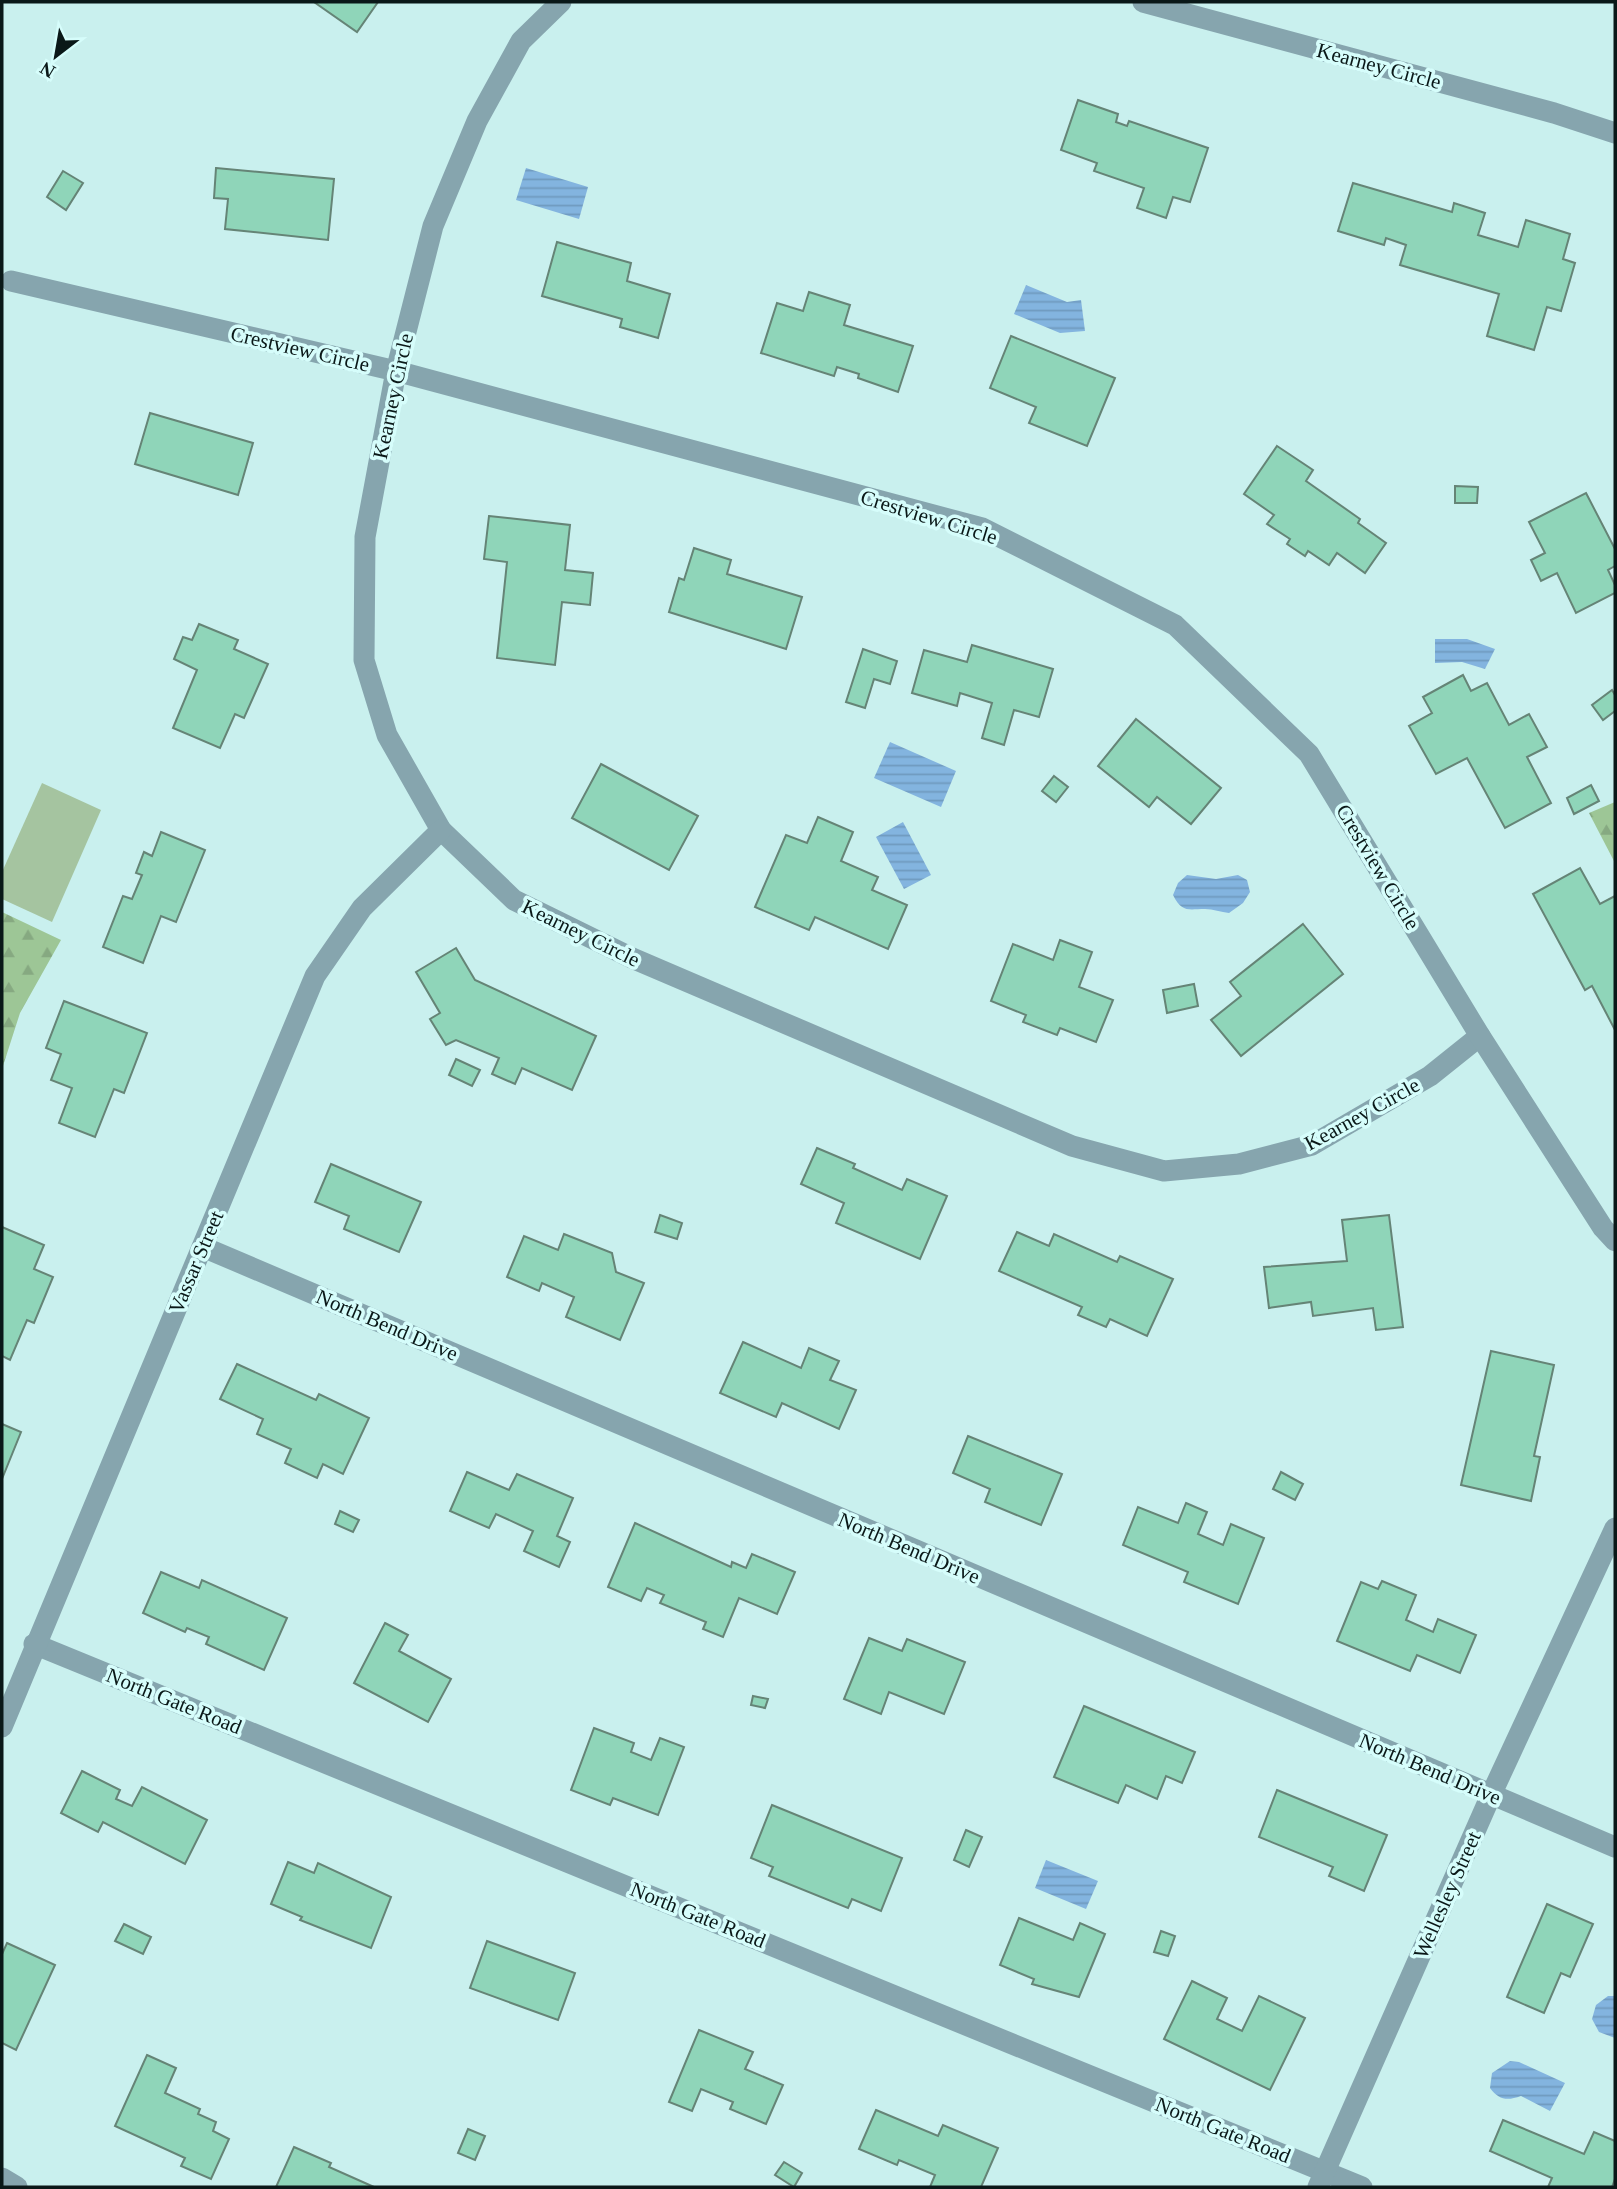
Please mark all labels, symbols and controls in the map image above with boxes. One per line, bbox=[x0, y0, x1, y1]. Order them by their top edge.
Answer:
north arrow bbox=[21, 21, 91, 91]
street label: Kearney Circle bbox=[1314, 38, 1444, 94]
text: N bbox=[36, 57, 59, 83]
street label: Crestview Circle bbox=[228, 321, 372, 377]
street label: Kearney Circle bbox=[368, 331, 418, 461]
street label: Crestview Circle bbox=[858, 485, 1000, 549]
street label: Crestview Circle bbox=[1331, 800, 1425, 934]
street label: Kearney Circle bbox=[518, 894, 644, 972]
street label: Kearney Circle bbox=[1300, 1073, 1424, 1155]
street label: Vassar Street bbox=[164, 1207, 228, 1317]
street label: North Bend Drive bbox=[313, 1284, 461, 1366]
street label: North Bend Drive bbox=[835, 1507, 983, 1589]
street label: North Gate Road bbox=[103, 1663, 245, 1739]
street label: North Bend Drive bbox=[1356, 1728, 1504, 1810]
street label: Wellesley Street bbox=[1408, 1828, 1486, 1962]
street label: North Gate Road bbox=[627, 1877, 769, 1953]
street label: North Gate Road bbox=[1152, 2092, 1294, 2168]

